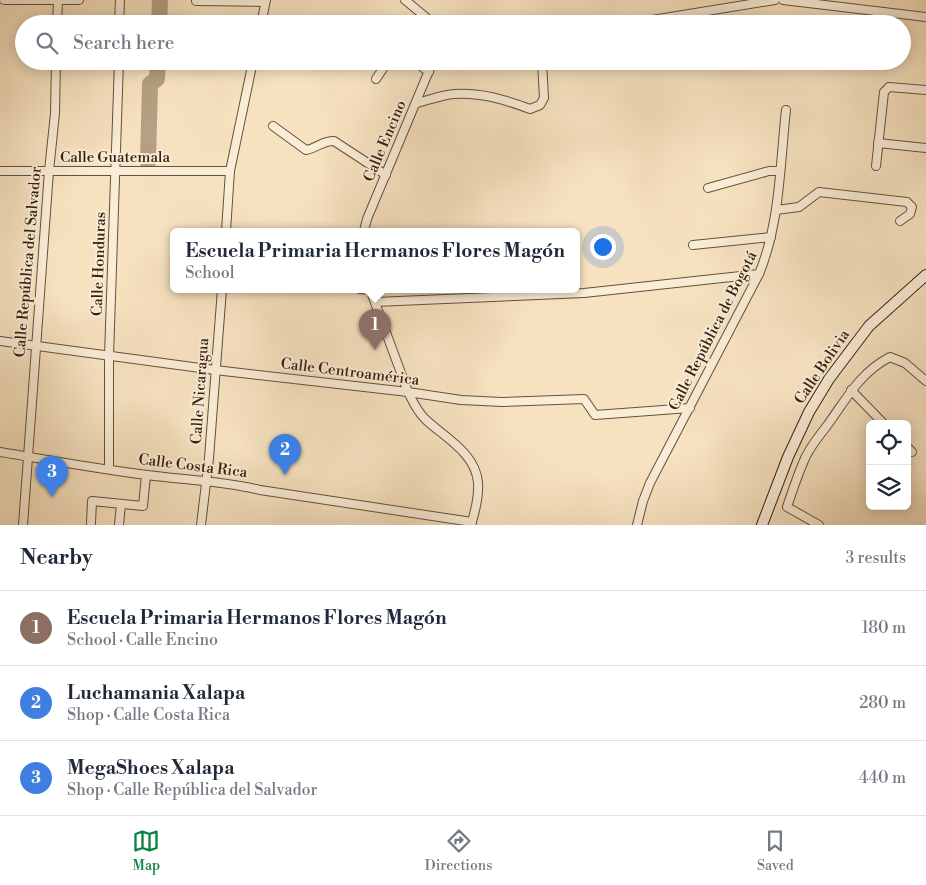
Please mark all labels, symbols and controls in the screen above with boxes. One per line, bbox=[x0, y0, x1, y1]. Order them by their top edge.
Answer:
search box bbox=[15, 15, 911, 70]
icon: search bbox=[33, 29, 61, 57]
text: Search here bbox=[73, 31, 174, 55]
street label: Calle Encino bbox=[359, 97, 411, 185]
street label: Calle Guatemala bbox=[60, 148, 170, 167]
street label: Calle República del Salvador bbox=[10, 165, 46, 358]
street label: Calle Honduras bbox=[88, 211, 110, 317]
popup bbox=[170, 228, 580, 293]
your location bbox=[590, 234, 616, 260]
text: Escuela Primaria Hermanos Flores Magón bbox=[185, 239, 565, 263]
street label: Calle República de Bogotá bbox=[665, 248, 762, 414]
text: School bbox=[185, 263, 235, 283]
pin: 1 bbox=[359, 309, 391, 350]
street label: Calle Bolivia bbox=[790, 326, 854, 408]
street label: Calle Nicaragua bbox=[187, 337, 213, 445]
street label: Calle Centroamérica bbox=[280, 354, 421, 390]
map controls bbox=[866, 420, 911, 510]
button: locate bbox=[866, 420, 911, 465]
pin: 2 bbox=[269, 434, 301, 475]
street label: Calle Costa Rica bbox=[137, 450, 249, 482]
pin: 3 bbox=[36, 456, 68, 497]
button: layers bbox=[866, 465, 911, 510]
text: Nearby bbox=[20, 545, 93, 571]
text: 3 results bbox=[845, 548, 906, 568]
text: Escuela Primaria Hermanos Flores Magón bbox=[67, 606, 447, 630]
text: 1 bbox=[32, 618, 40, 638]
text: 180 m bbox=[862, 618, 906, 638]
text: School · Calle Encino bbox=[67, 630, 218, 650]
text: Luchamania Xalapa bbox=[67, 681, 245, 705]
text: 2 bbox=[31, 693, 41, 713]
text: 280 m bbox=[859, 693, 906, 713]
text: Shop · Calle Costa Rica bbox=[67, 705, 230, 725]
text: MegaShoes Xalapa bbox=[67, 756, 234, 780]
text: 3 bbox=[31, 768, 41, 788]
text: 440 m bbox=[859, 768, 906, 788]
text: Shop · Calle República del Salvador bbox=[67, 780, 317, 800]
tab: Map bbox=[132, 827, 160, 875]
tab: Directions bbox=[425, 827, 492, 875]
tab: Saved bbox=[757, 827, 794, 875]

